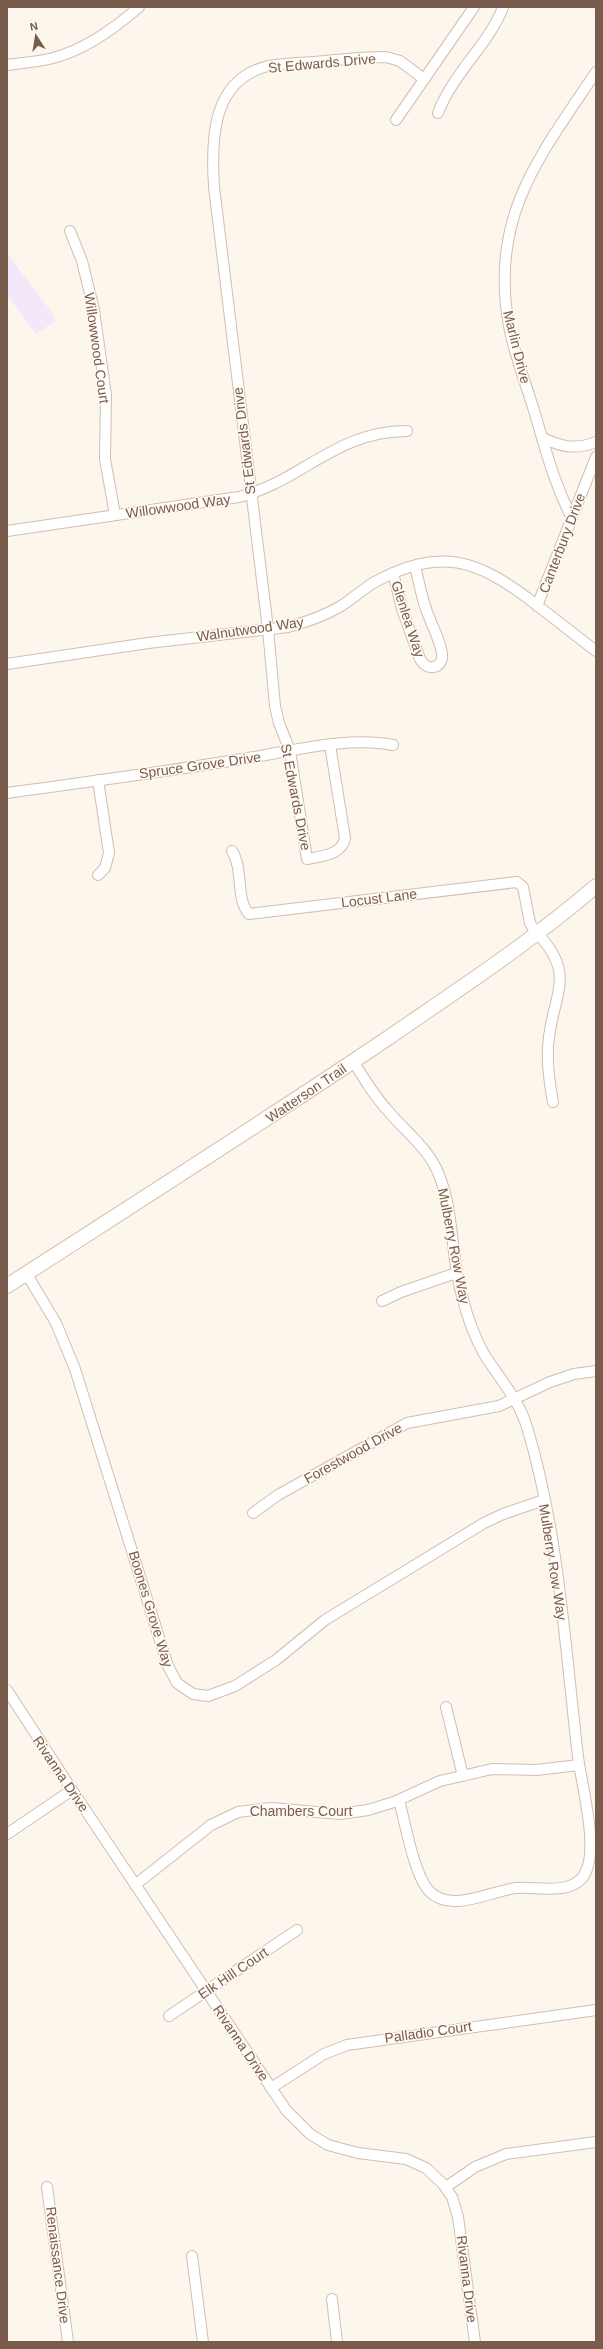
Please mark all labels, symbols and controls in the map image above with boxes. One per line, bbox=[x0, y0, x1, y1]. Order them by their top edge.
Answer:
north arrow bbox=[16, 16, 56, 56]
text: N bbox=[29, 20, 39, 33]
street label: St Edwards Drive bbox=[267, 50, 377, 76]
street label: Willowwood Court bbox=[81, 291, 113, 405]
street label: Marlin Drive bbox=[500, 309, 534, 385]
street label: St Edwards Drive bbox=[229, 386, 259, 496]
street label: Willowwood Way bbox=[125, 491, 231, 521]
street label: Canterbury Drive bbox=[536, 491, 589, 595]
street label: Glenlea Way bbox=[388, 579, 428, 659]
street label: Walnutwood Way bbox=[195, 614, 305, 644]
street label: St Edwards Drive bbox=[278, 742, 314, 852]
street label: Spruce Grove Drive bbox=[138, 748, 262, 781]
street label: Locust Lane bbox=[340, 885, 418, 911]
street label: Watterson Trail bbox=[263, 1060, 349, 1126]
street label: Mulberry Row Way bbox=[435, 1187, 473, 1305]
street label: Forestwood Drive bbox=[301, 1419, 405, 1487]
street label: Mulberry Row Way bbox=[536, 1503, 570, 1621]
street label: Boones Grove Way bbox=[126, 1549, 176, 1669]
street label: Rivanna Drive bbox=[30, 1733, 92, 1815]
street label: Chambers Court bbox=[250, 1803, 352, 1819]
street label: Elk Hill Court bbox=[195, 1944, 271, 2002]
street label: Rivanna Drive bbox=[210, 2002, 272, 2084]
street label: Palladio Court bbox=[383, 2018, 473, 2046]
street label: Renaissance Drive bbox=[43, 2206, 73, 2324]
street label: Rivanna Drive bbox=[454, 2234, 480, 2324]

